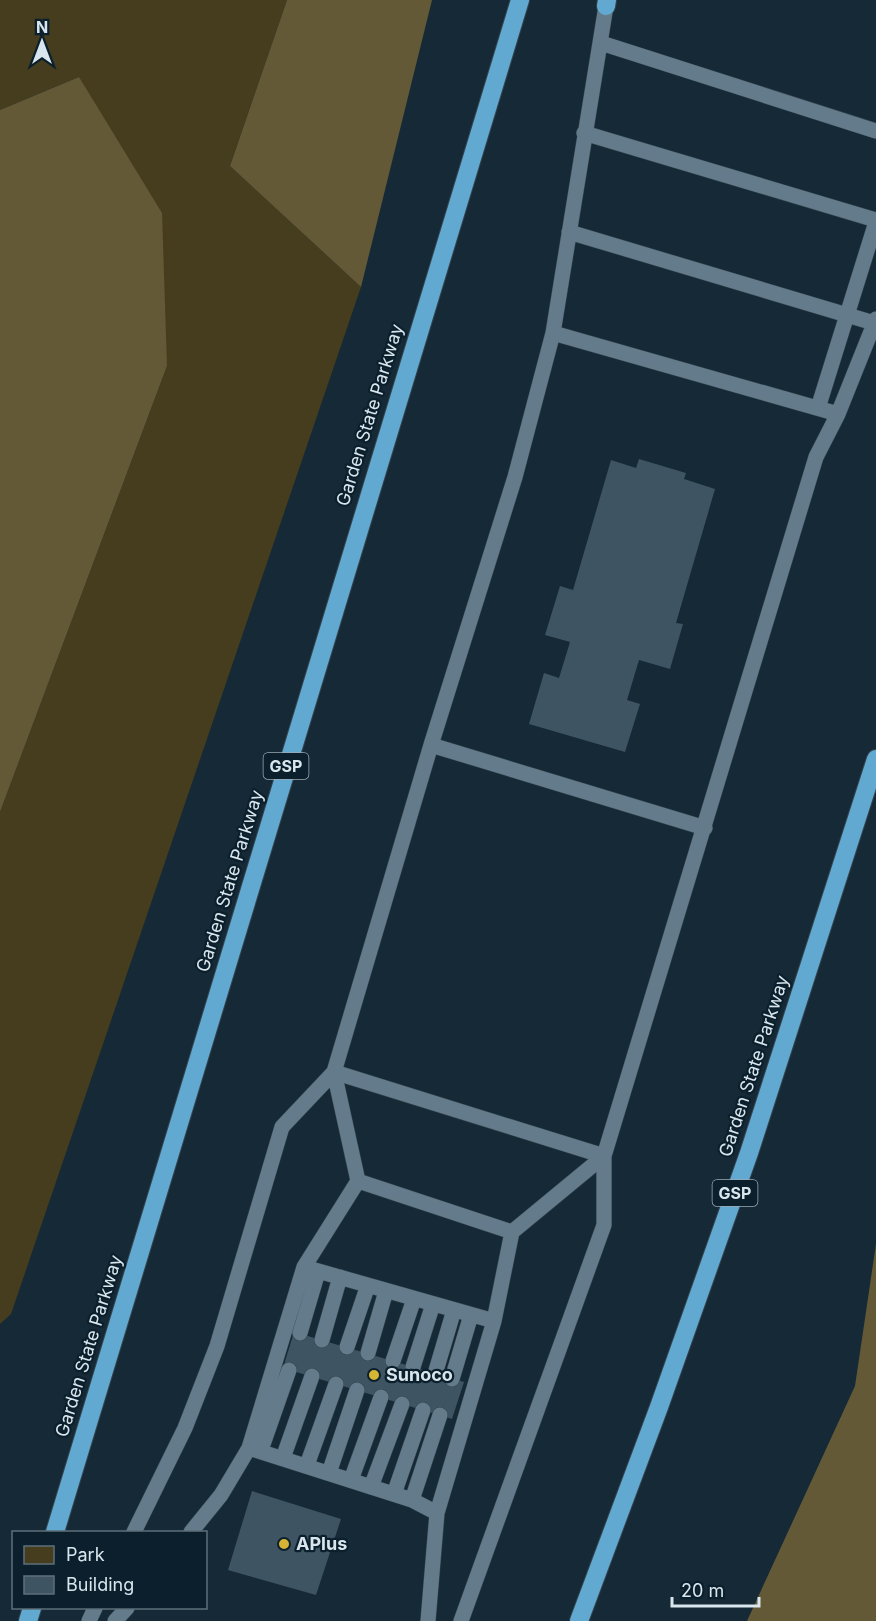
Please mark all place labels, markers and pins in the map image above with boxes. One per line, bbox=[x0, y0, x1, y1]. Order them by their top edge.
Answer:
place label: Sunoco bbox=[386, 1364, 453, 1385]
marker: Sunoco bbox=[367, 1368, 381, 1382]
place label: APlus bbox=[296, 1533, 347, 1554]
marker: APlus bbox=[277, 1537, 291, 1551]

